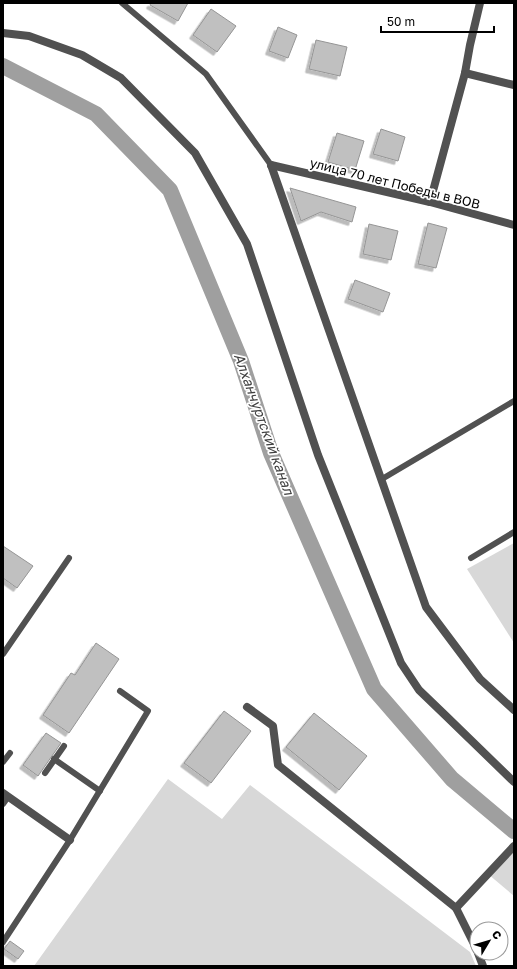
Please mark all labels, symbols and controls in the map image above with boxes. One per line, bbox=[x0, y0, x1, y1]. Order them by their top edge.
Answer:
scale bar bbox=[381, 8, 494, 34]
text: 50 m bbox=[387, 14, 415, 29]
street label: улица 70 лет Победы в ВОВ bbox=[308, 154, 482, 212]
water label: Алханчуртский канал bbox=[231, 351, 298, 498]
north arrow bbox=[469, 921, 509, 961]
text: С bbox=[490, 927, 505, 942]

